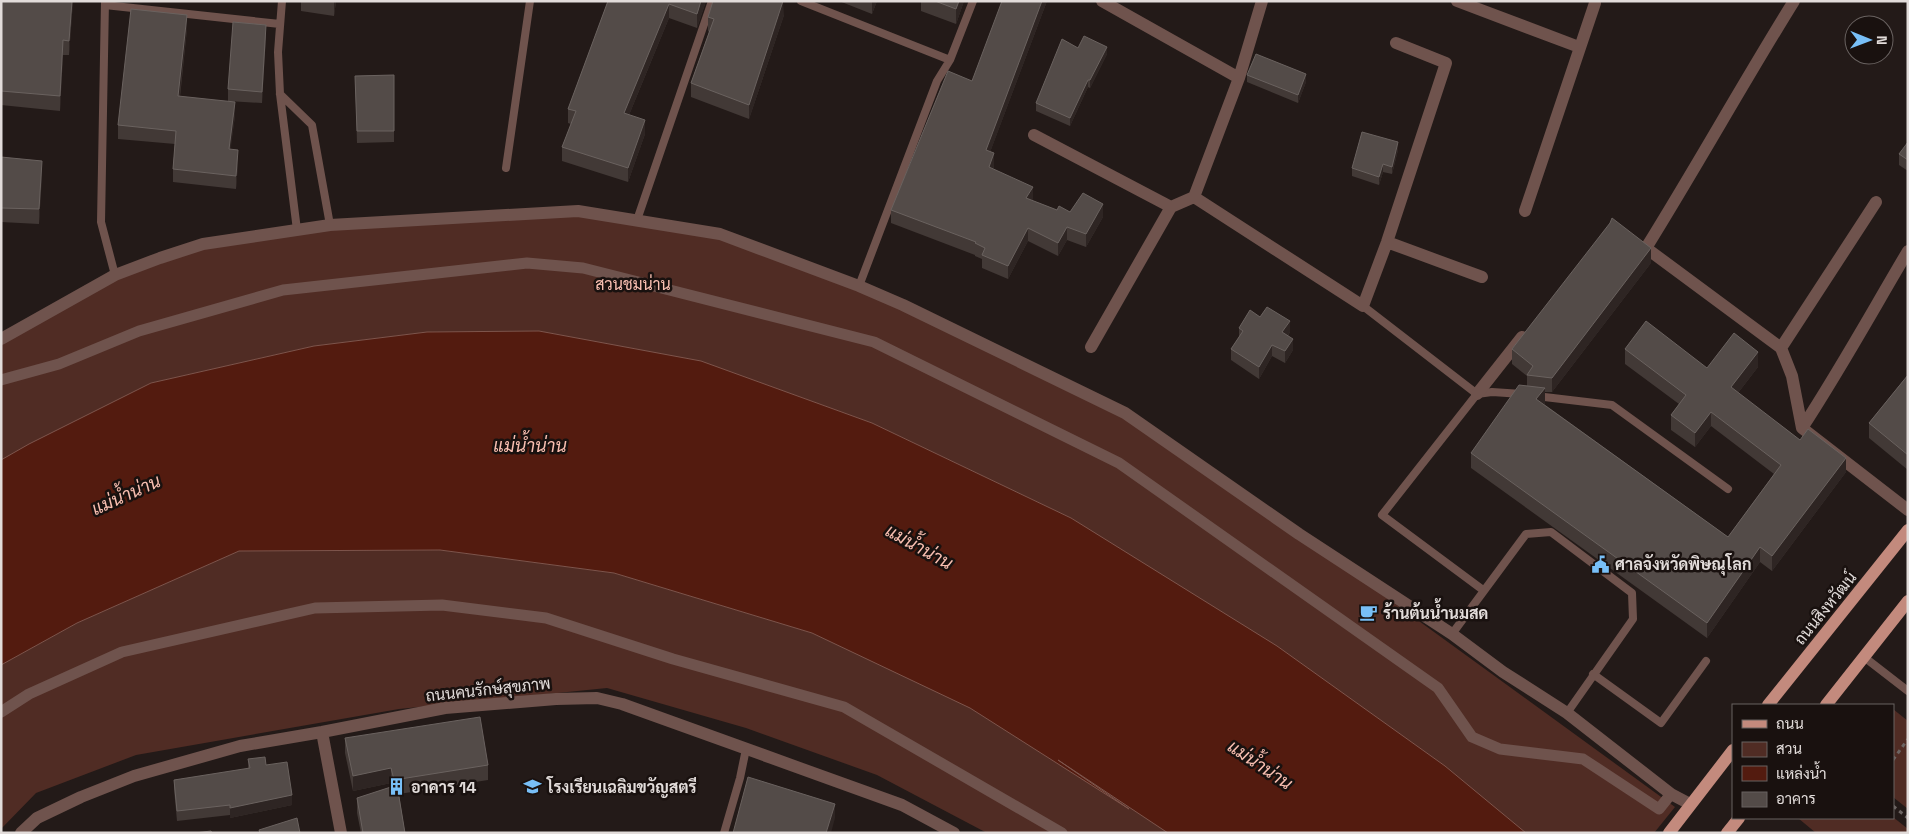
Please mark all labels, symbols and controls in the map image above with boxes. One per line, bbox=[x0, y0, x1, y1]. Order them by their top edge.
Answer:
north arrow bbox=[1844, 15, 1894, 65]
text: N bbox=[1873, 35, 1891, 45]
park label: สวนชมน่าน bbox=[595, 274, 671, 295]
water label: แม่น้ำน่าน bbox=[493, 430, 567, 457]
water label: แม่น้ำน่าน bbox=[86, 465, 164, 520]
water label: แม่น้ำน่าน bbox=[882, 515, 959, 575]
place label: ศาลจังหวัดพิษณุโลก bbox=[1615, 553, 1751, 576]
public building icon: ศาลจังหวัดพิษณุโลก bbox=[1591, 554, 1611, 574]
street label: ถนนสิงหวัฒน์ bbox=[1788, 566, 1861, 649]
place label: ร้านต้นน้ำนมสด bbox=[1383, 598, 1488, 624]
cafe icon: ร้านต้นน้ำนมสด bbox=[1359, 603, 1379, 623]
street label: ถนนคนรักษ์สุขภาพ bbox=[424, 671, 552, 707]
legend bbox=[1732, 704, 1894, 819]
text: ถนน bbox=[1776, 714, 1804, 733]
water label: แม่น้ำน่าน bbox=[1223, 731, 1300, 795]
text: สวน bbox=[1776, 739, 1802, 758]
text: แหล่งน้ำ bbox=[1776, 761, 1827, 783]
place label: โรงเรียนเฉลิมขวัญสตรี bbox=[546, 776, 697, 798]
building icon: อาคาร 14 bbox=[387, 777, 407, 797]
place label: อาคาร 14 bbox=[411, 777, 476, 798]
school or university icon: โรงเรียนเฉลิมขวัญสตรี bbox=[523, 777, 543, 797]
text: อาคาร bbox=[1776, 789, 1816, 808]

